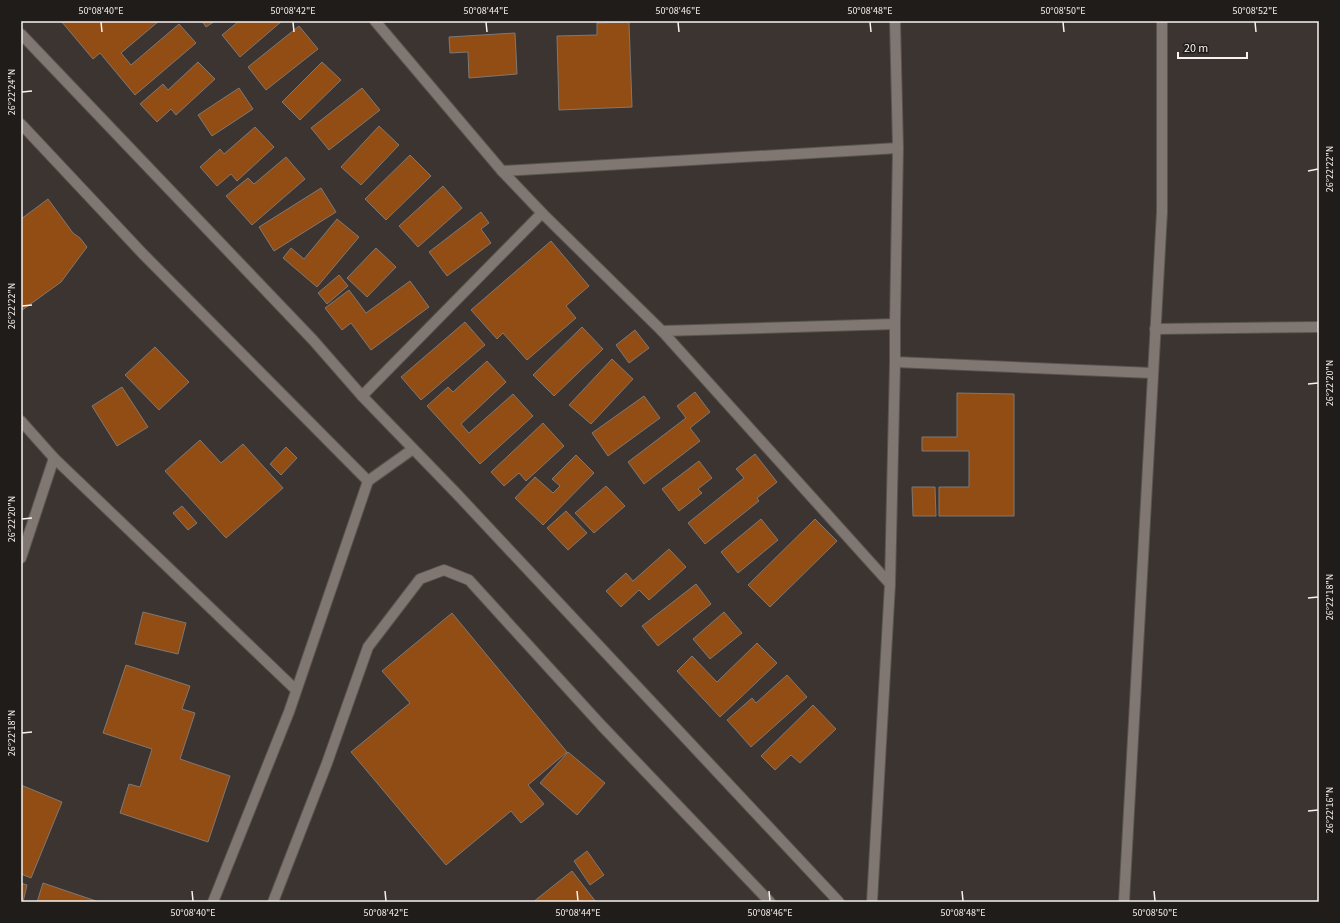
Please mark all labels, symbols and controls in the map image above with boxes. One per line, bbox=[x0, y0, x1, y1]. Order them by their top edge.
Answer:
text: 50°08'40"E bbox=[78, 4, 124, 18]
text: 50°08'42"E bbox=[270, 4, 316, 18]
text: 50°08'44"E bbox=[463, 4, 509, 18]
text: 50°08'46"E bbox=[655, 4, 701, 18]
text: 50°08'48"E bbox=[847, 4, 893, 18]
text: 50°08'50"E bbox=[1040, 4, 1086, 18]
text: 50°08'52"E bbox=[1232, 4, 1278, 18]
scale bar bbox=[1178, 34, 1247, 60]
text: 20 m bbox=[1184, 40, 1208, 57]
text: 26°22'24"N bbox=[5, 69, 19, 115]
text: 26°22'22"N bbox=[1323, 146, 1337, 192]
text: 26°22'22"N bbox=[5, 283, 19, 329]
text: 26°22'20"N bbox=[1323, 360, 1337, 406]
text: 26°22'20"N bbox=[5, 496, 19, 542]
text: 26°22'18"N bbox=[1323, 574, 1337, 620]
text: 26°22'18"N bbox=[5, 710, 19, 756]
text: 26°22'16"N bbox=[1323, 787, 1337, 833]
text: 50°08'40"E bbox=[170, 906, 216, 920]
text: 50°08'42"E bbox=[363, 906, 409, 920]
text: 50°08'44"E bbox=[555, 906, 601, 920]
text: 50°08'46"E bbox=[747, 906, 793, 920]
text: 50°08'48"E bbox=[940, 906, 986, 920]
text: 50°08'50"E bbox=[1132, 906, 1178, 920]

